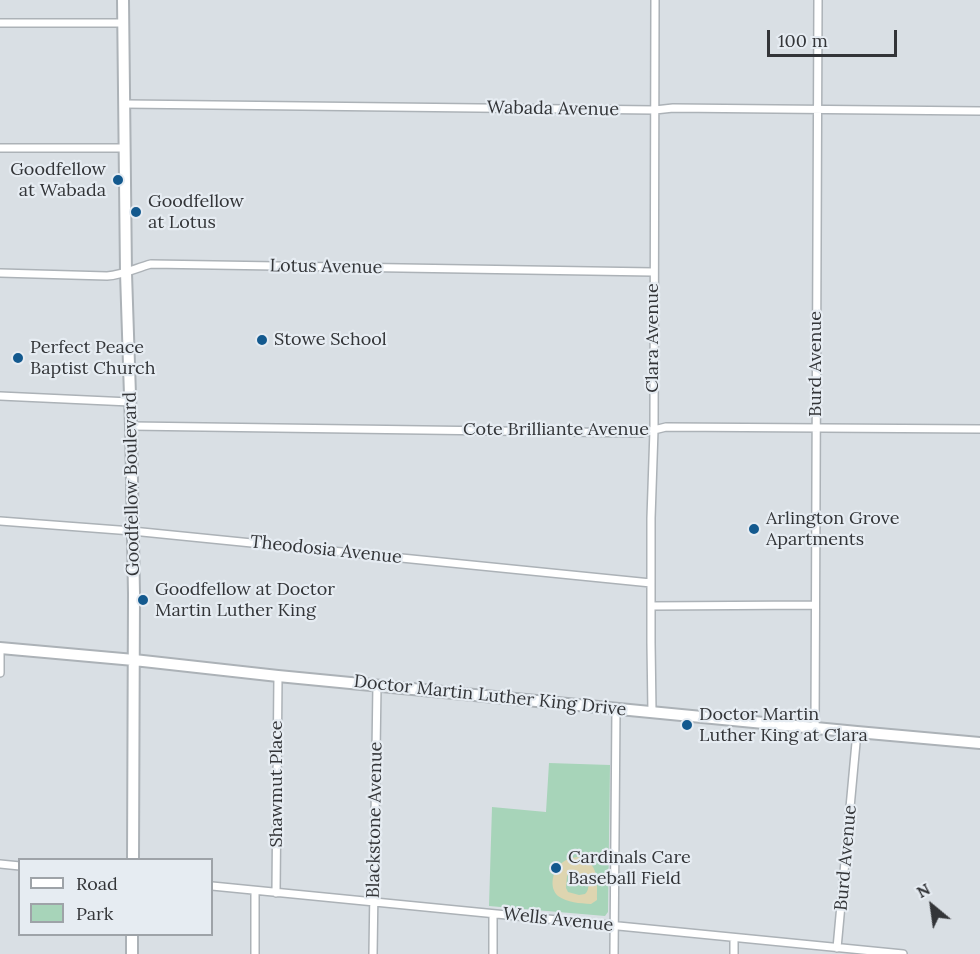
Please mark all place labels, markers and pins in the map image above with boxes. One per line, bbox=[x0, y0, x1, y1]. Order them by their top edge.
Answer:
place label: Goodfellow at Wabada bbox=[10, 159, 106, 201]
marker: Goodfellow at Wabada bbox=[111, 173, 125, 187]
place label: Goodfellow at Lotus bbox=[148, 191, 244, 234]
marker: Goodfellow at Lotus bbox=[129, 205, 143, 219]
place label: Stowe School bbox=[274, 329, 387, 351]
marker: Stowe School bbox=[255, 333, 269, 347]
place label: Perfect Peace Baptist Church bbox=[30, 337, 155, 380]
marker: Perfect Peace Baptist Church bbox=[11, 351, 25, 365]
place label: Arlington Grove Apartments bbox=[766, 508, 900, 550]
marker: Arlington Grove Apartments bbox=[747, 522, 761, 536]
place label: Goodfellow at Doctor Martin Luther King bbox=[155, 579, 335, 622]
marker: Goodfellow at Doctor Martin Luther King bbox=[136, 593, 150, 607]
place label: Doctor Martin Luther King at Clara bbox=[699, 704, 868, 746]
marker: Doctor Martin Luther King at Clara bbox=[680, 718, 694, 732]
place label: Cardinals Care Baseball Field bbox=[568, 847, 691, 890]
marker: Cardinals Care Baseball Field bbox=[549, 861, 563, 875]

